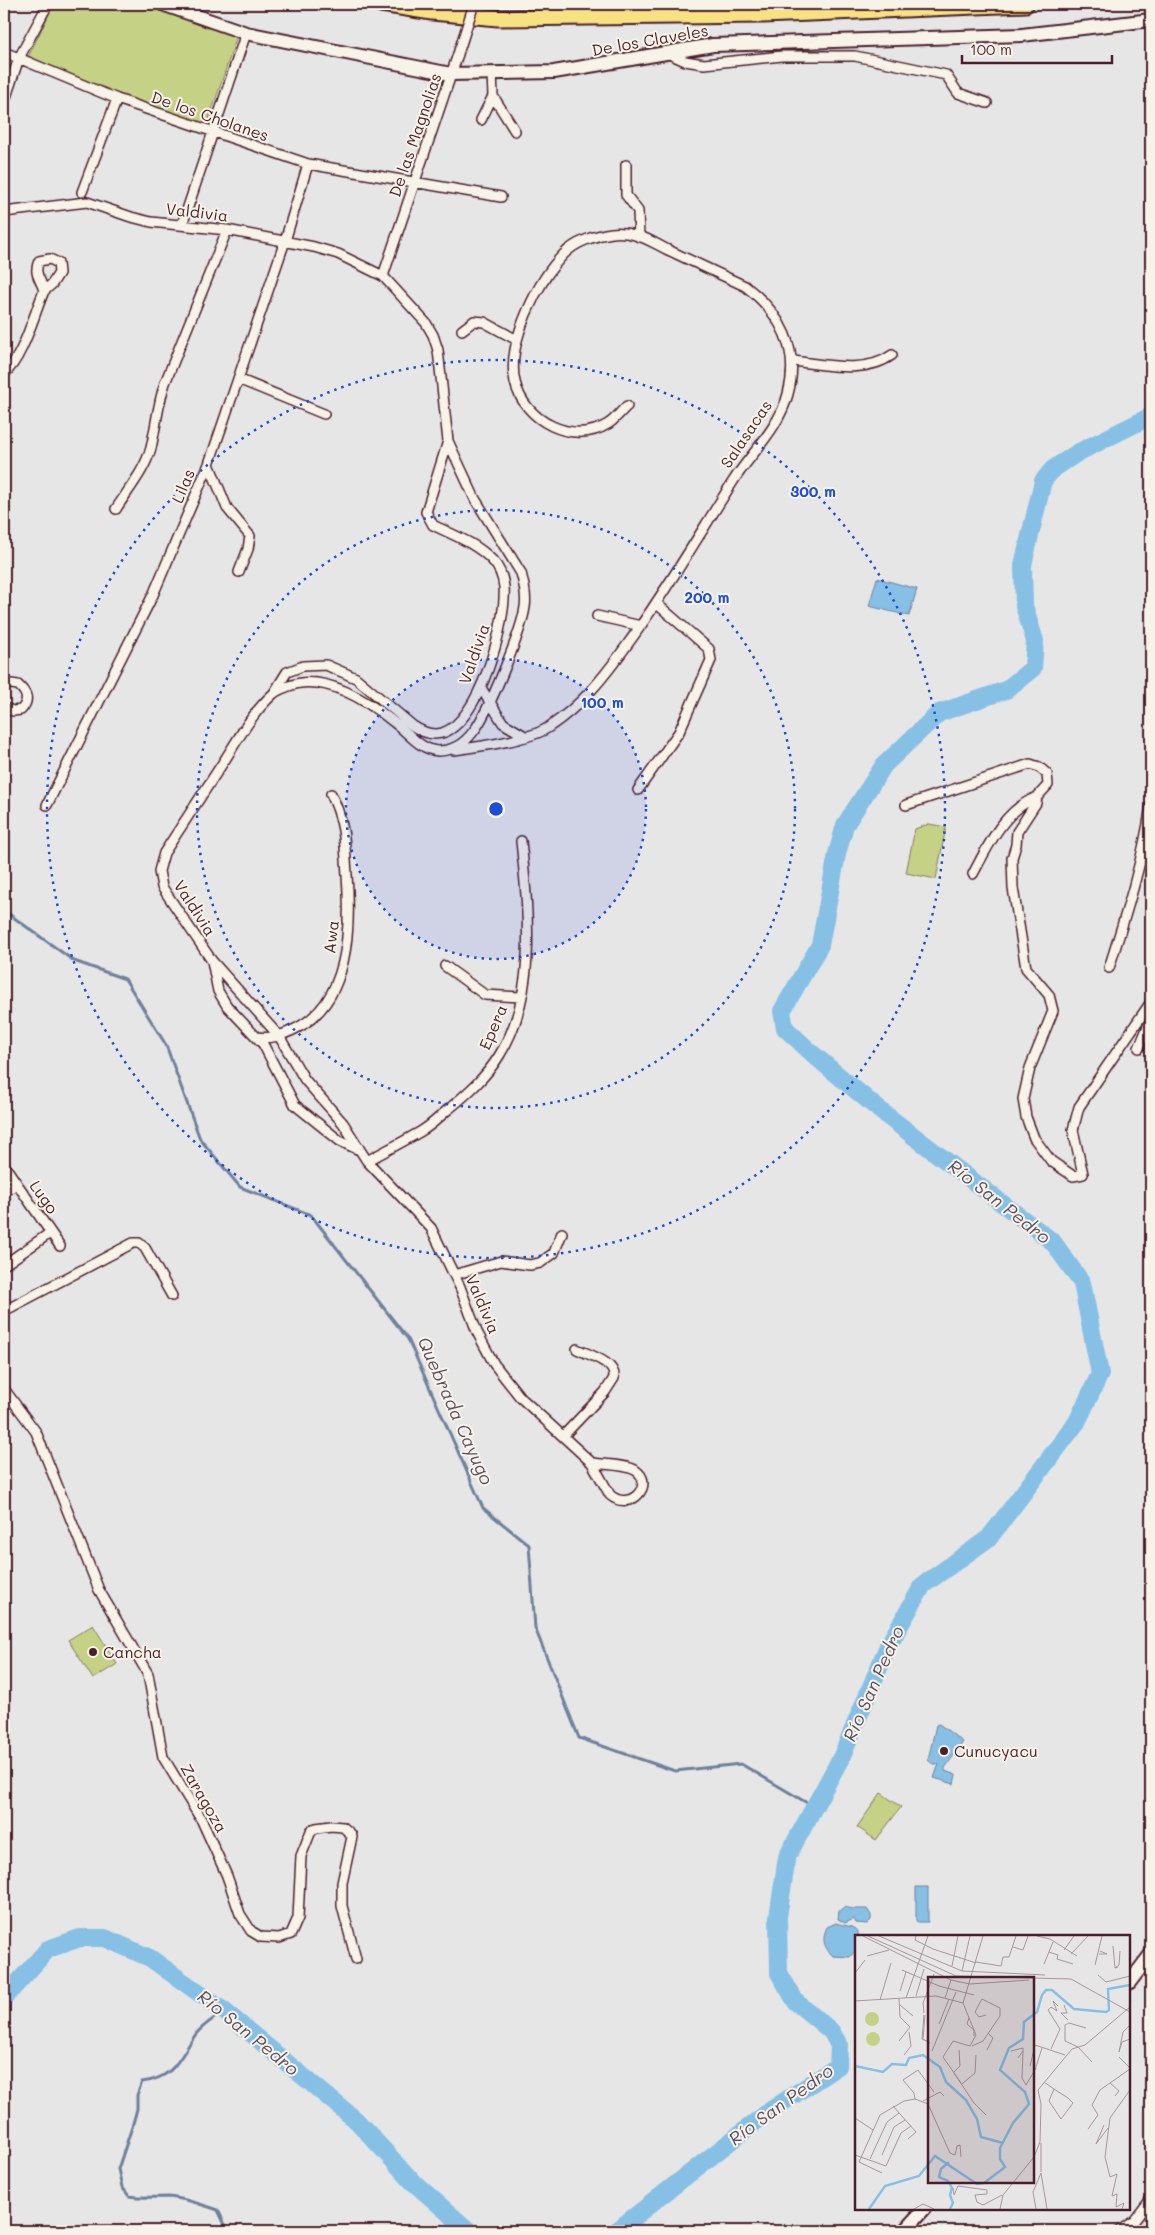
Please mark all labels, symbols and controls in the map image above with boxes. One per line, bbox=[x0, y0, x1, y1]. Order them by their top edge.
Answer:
street label: De los Claveles bbox=[590, 19, 710, 60]
scale bar bbox=[962, 32, 1112, 64]
text: 100 m bbox=[970, 39, 1012, 59]
street label: De las Magnolias bbox=[383, 70, 446, 200]
street label: De los Cholanes bbox=[149, 86, 272, 145]
street label: Valdivia bbox=[165, 197, 229, 226]
street label: Salasacas bbox=[715, 396, 776, 472]
street label: Lilas bbox=[166, 466, 199, 506]
text: 300 m bbox=[790, 481, 836, 501]
text: 200 m bbox=[685, 587, 730, 607]
street label: Valdivia bbox=[453, 621, 494, 687]
text: 100 m bbox=[580, 692, 624, 712]
centre of rings bbox=[487, 800, 505, 818]
street label: Valdivia bbox=[170, 876, 221, 940]
street label: Awa bbox=[318, 919, 343, 955]
street label: Epera bbox=[474, 1001, 511, 1053]
water label: Río San Pedro bbox=[943, 1154, 1056, 1249]
street label: Lugo bbox=[26, 1176, 63, 1217]
street label: Valdivia bbox=[462, 1271, 505, 1337]
water label: Quebrada Cayugo bbox=[412, 1333, 499, 1489]
water label: Río San Pedro bbox=[837, 1622, 909, 1745]
place label: Cancha bbox=[103, 1641, 162, 1662]
marker: Cancha bbox=[87, 1646, 99, 1658]
place label: Cunucyacu bbox=[954, 1740, 1038, 1761]
marker: Cunucyacu bbox=[938, 1745, 950, 1757]
street label: Zaragoza bbox=[176, 1759, 233, 1836]
inset map bbox=[855, 1935, 1130, 2210]
water label: Río San Pedro bbox=[193, 1984, 305, 2081]
water label: Río San Pedro bbox=[723, 2058, 838, 2150]

